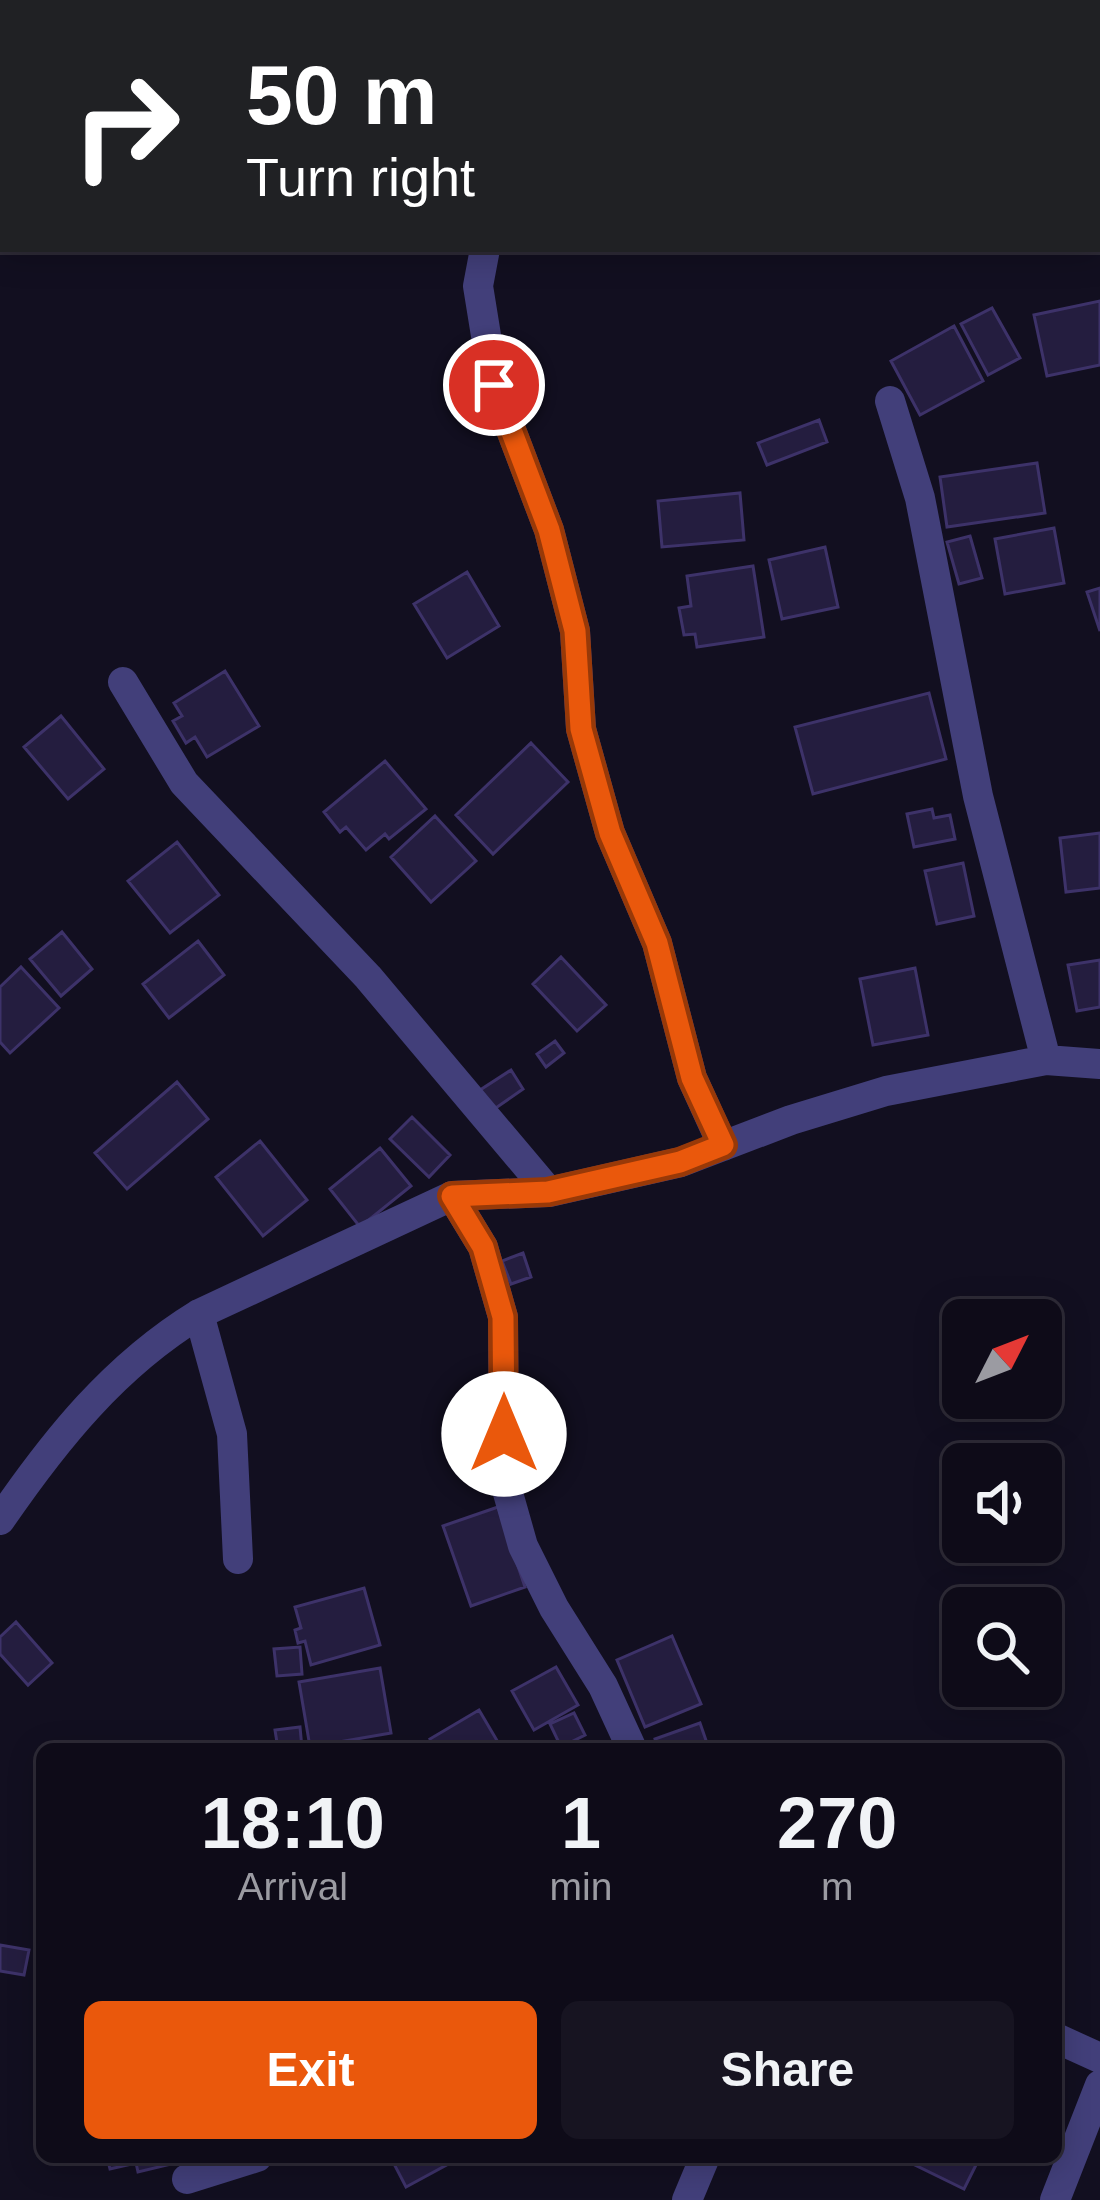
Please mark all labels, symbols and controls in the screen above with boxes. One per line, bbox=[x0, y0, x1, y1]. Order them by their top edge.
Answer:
icon: right bbox=[48, 48, 204, 204]
text: 50 m bbox=[246, 48, 437, 142]
text: Turn right bbox=[246, 147, 475, 207]
pin bbox=[443, 334, 545, 436]
icon: arrive bbox=[461, 352, 527, 418]
north arrow bbox=[942, 1299, 1062, 1419]
map controls bbox=[942, 1299, 1062, 1707]
position arrow bbox=[441, 1371, 567, 1497]
button: sound bbox=[942, 1443, 1062, 1563]
button: search bbox=[942, 1587, 1062, 1707]
text: 18:10 bbox=[201, 1783, 385, 1863]
text: 1 bbox=[561, 1783, 601, 1863]
text: 270 bbox=[777, 1783, 897, 1863]
text: Arrival bbox=[238, 1865, 348, 1908]
text: min bbox=[550, 1865, 612, 1908]
text: m bbox=[821, 1865, 853, 1908]
button: Exit bbox=[84, 2001, 537, 2139]
button: Share bbox=[561, 2001, 1014, 2139]

